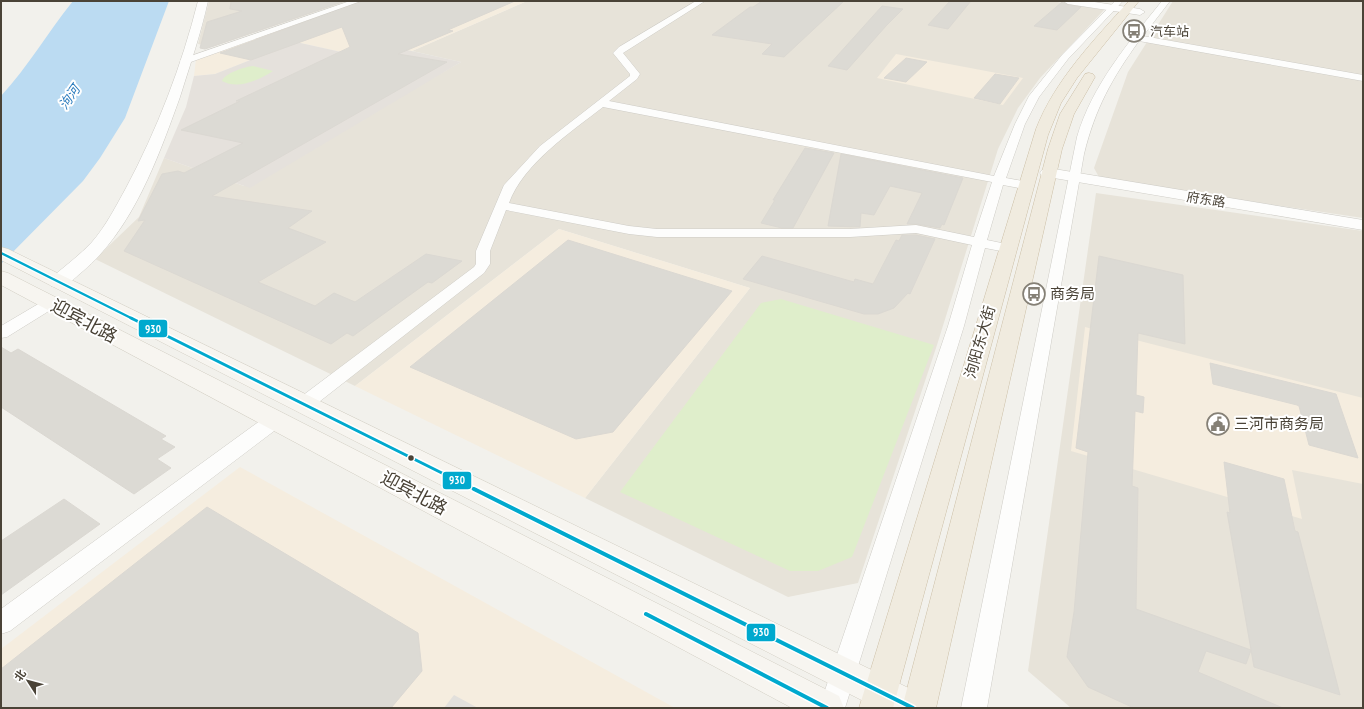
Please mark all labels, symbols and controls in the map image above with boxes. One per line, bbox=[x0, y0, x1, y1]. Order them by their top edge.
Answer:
bus stop icon: 汽车站 bbox=[1121, 18, 1147, 44]
place label: 汽车站 bbox=[1150, 23, 1189, 40]
water label: 泃河 bbox=[55, 79, 86, 113]
street label: 府东路 bbox=[1185, 188, 1227, 211]
bus stop icon: 商务局 bbox=[1021, 281, 1047, 307]
place label: 商务局 bbox=[1050, 284, 1095, 303]
street label: 迎宾北路 bbox=[47, 294, 121, 348]
street label: 泃阳东大街 bbox=[960, 303, 999, 381]
line badge: 930 bbox=[138, 319, 168, 338]
text: 930 bbox=[145, 322, 161, 336]
public building icon: 三河市商务局 bbox=[1205, 411, 1231, 437]
place label: 三河市商务局 bbox=[1234, 414, 1324, 433]
unlabelled marker bbox=[406, 453, 416, 463]
street label: 迎宾北路 bbox=[377, 466, 451, 520]
line badge: 930 bbox=[442, 471, 472, 490]
text: 930 bbox=[449, 473, 465, 487]
line badge: 930 bbox=[746, 623, 776, 642]
text: 930 bbox=[753, 625, 769, 639]
north arrow bbox=[8, 661, 48, 701]
text: 北 bbox=[11, 667, 29, 684]

